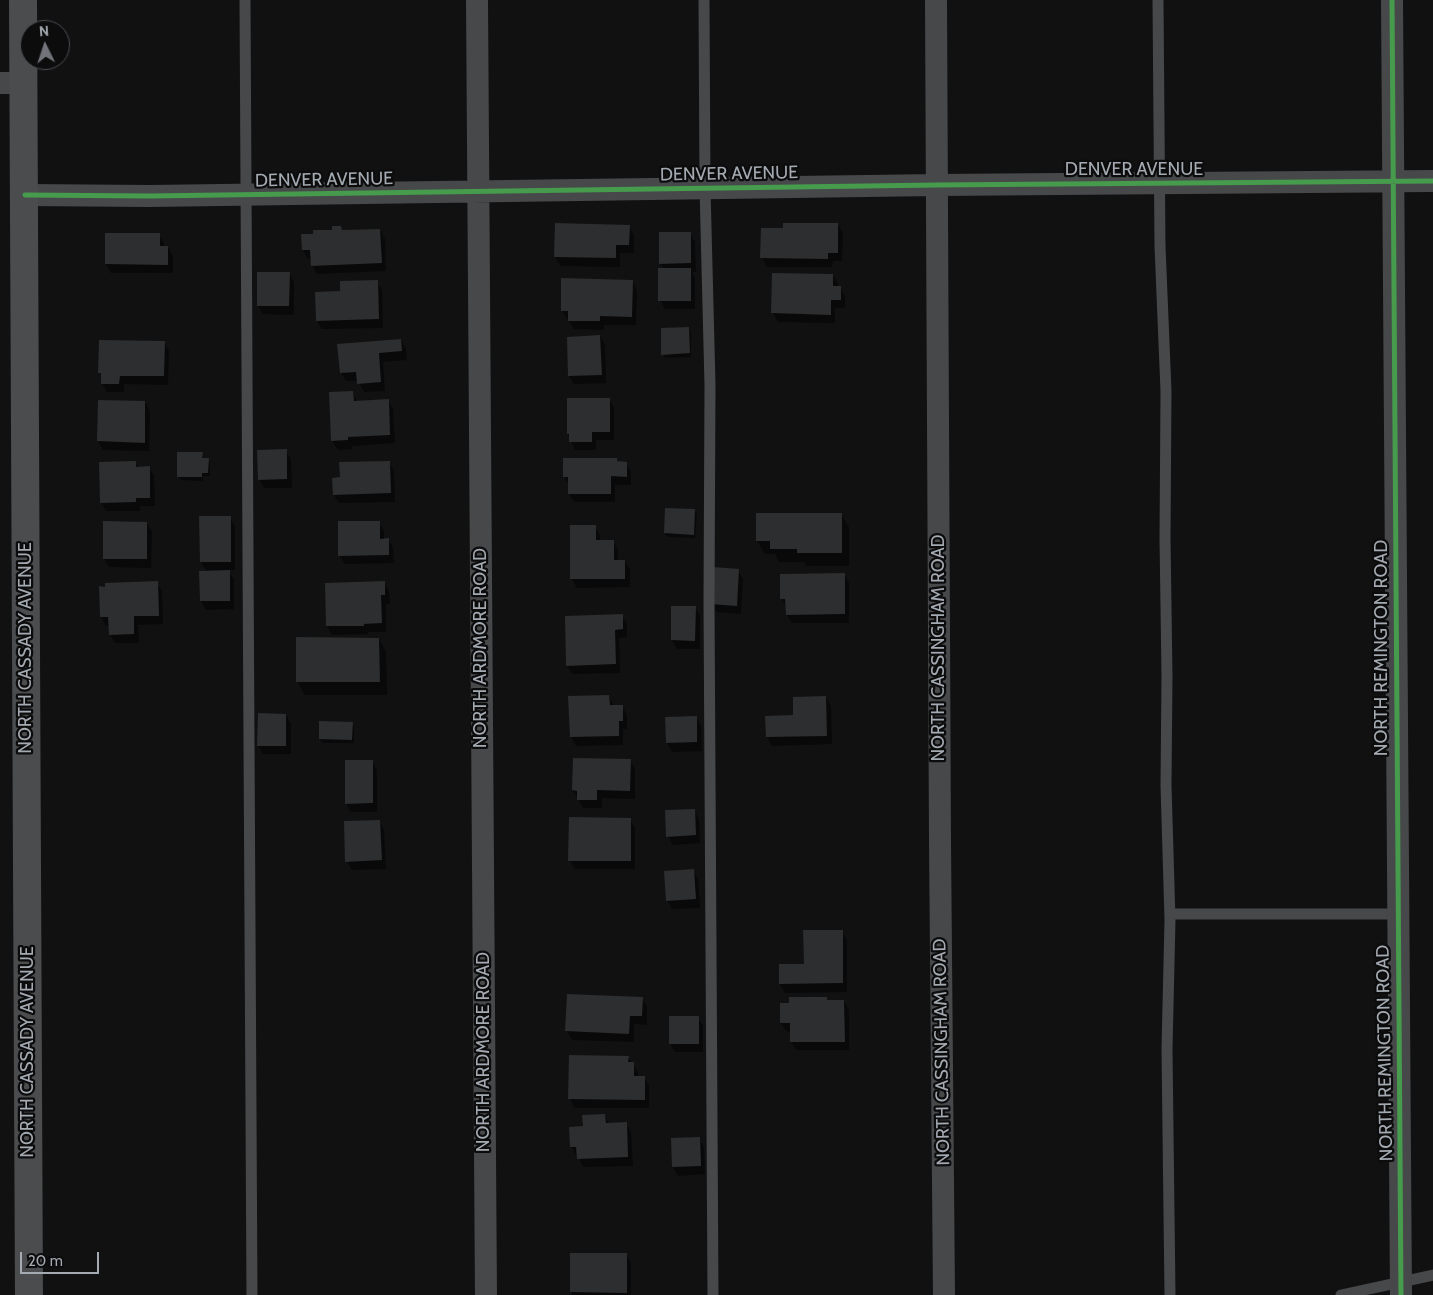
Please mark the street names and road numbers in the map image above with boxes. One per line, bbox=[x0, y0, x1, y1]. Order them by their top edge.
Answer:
street label: DENVER AVENUE bbox=[1065, 159, 1203, 181]
street label: DENVER AVENUE bbox=[660, 162, 798, 186]
street label: DENVER AVENUE bbox=[255, 168, 393, 192]
street label: NORTH CASSINGHAM ROAD bbox=[928, 534, 950, 762]
street label: NORTH REMINGTON ROAD bbox=[1371, 540, 1393, 756]
street label: NORTH CASSADY AVENUE bbox=[15, 542, 37, 754]
street label: NORTH ARDMORE ROAD bbox=[470, 548, 492, 748]
street label: NORTH CASSINGHAM ROAD bbox=[929, 938, 955, 1166]
street label: NORTH REMINGTON ROAD bbox=[1372, 945, 1398, 1161]
street label: NORTH CASSADY AVENUE bbox=[17, 946, 39, 1158]
street label: NORTH ARDMORE ROAD bbox=[473, 952, 495, 1152]

